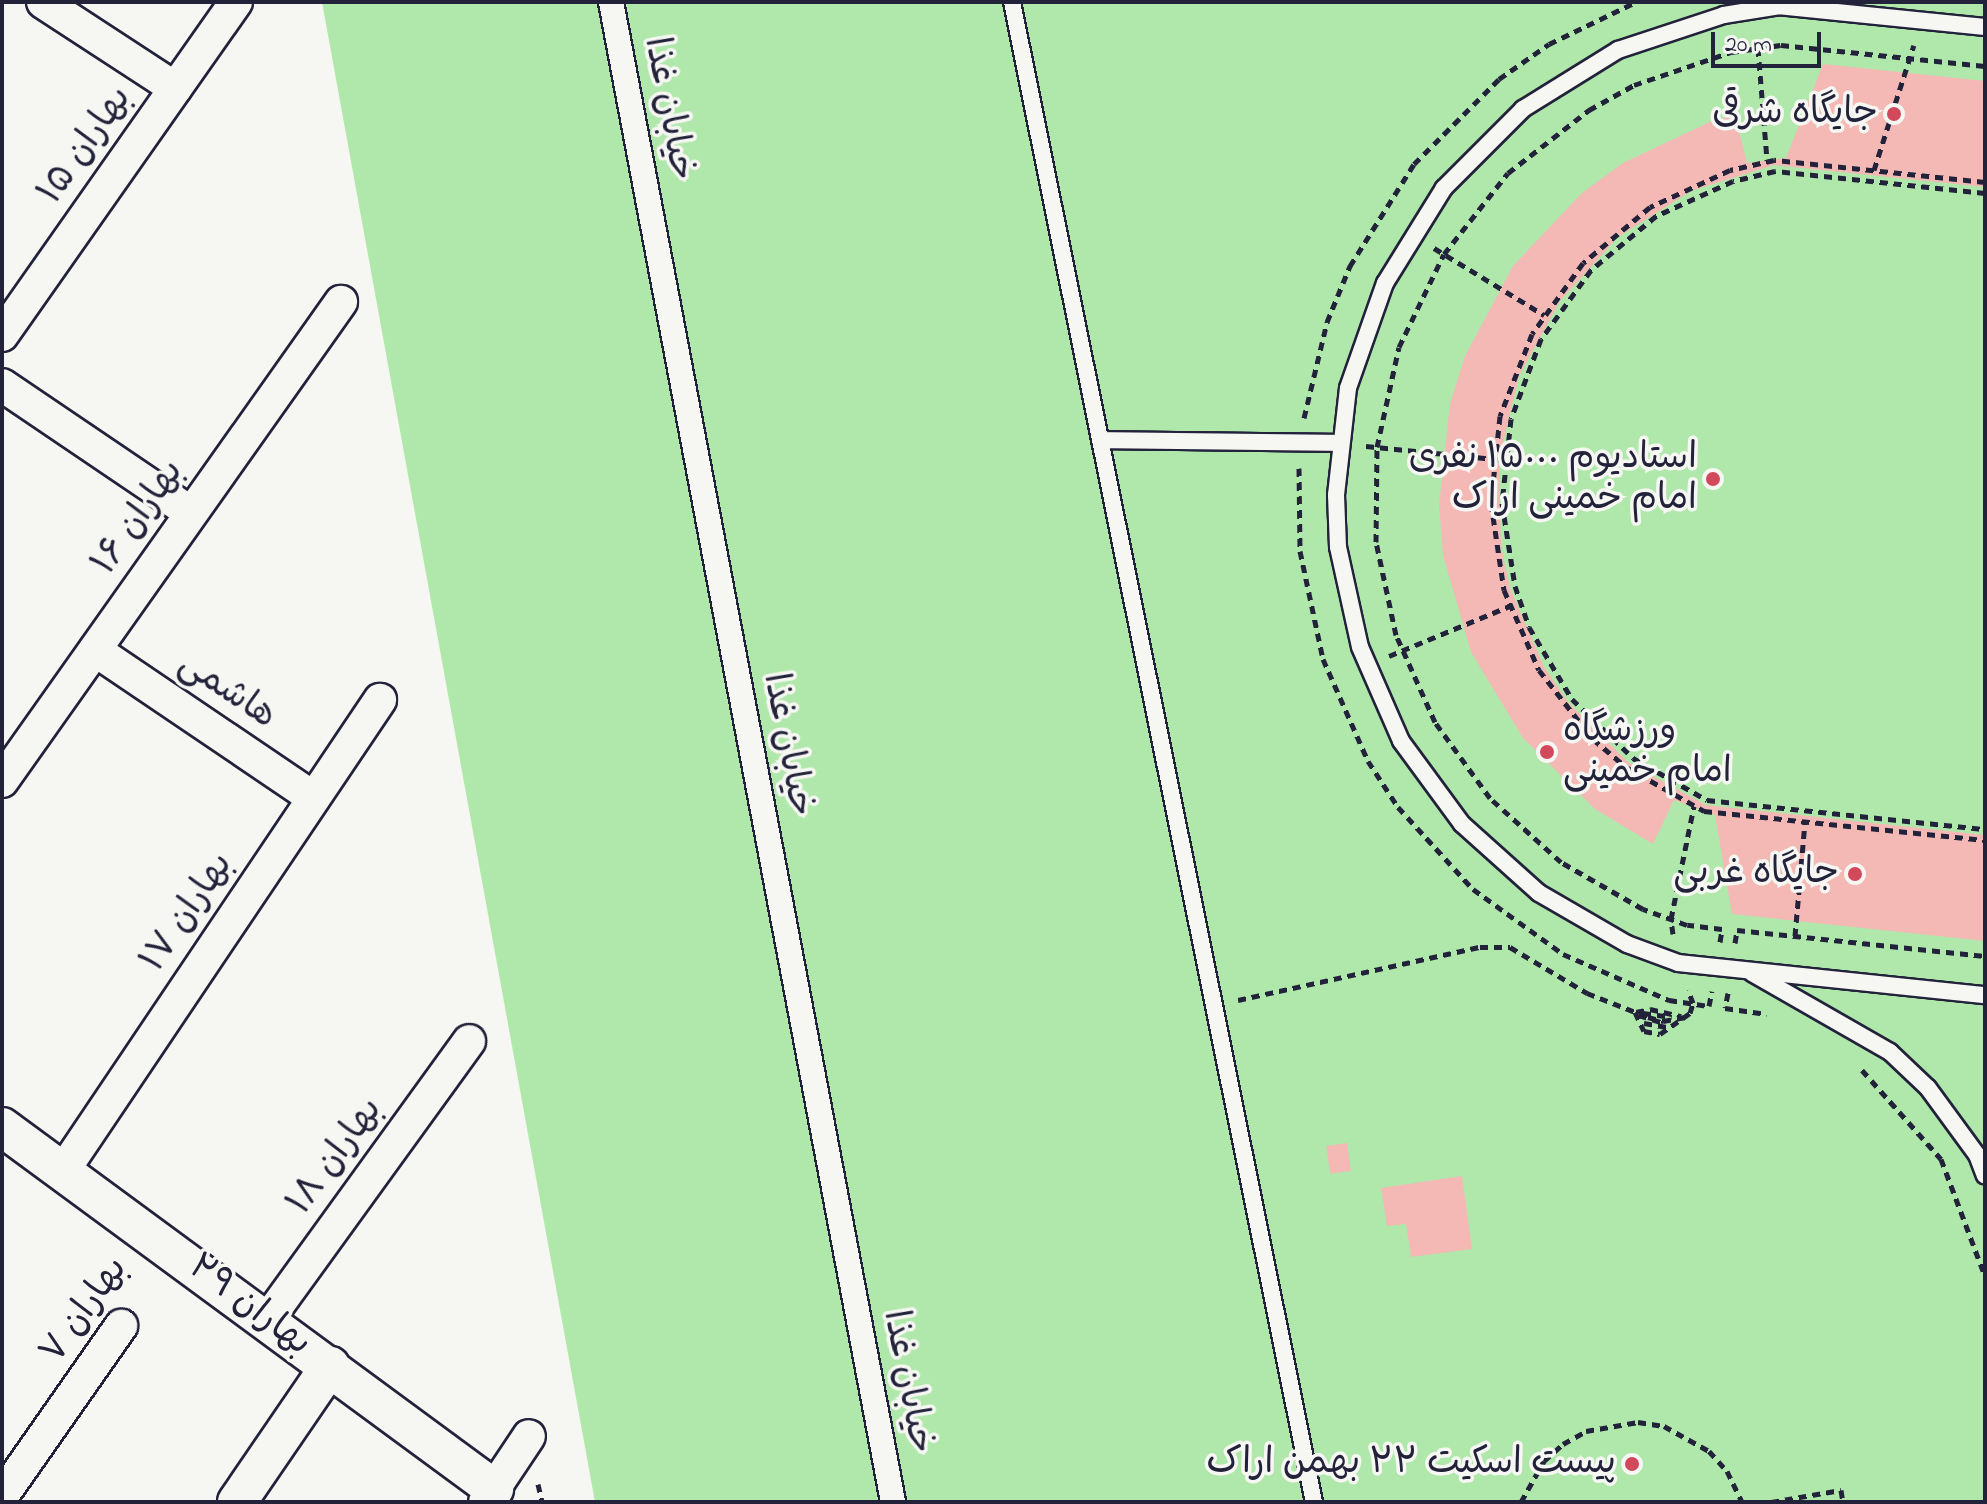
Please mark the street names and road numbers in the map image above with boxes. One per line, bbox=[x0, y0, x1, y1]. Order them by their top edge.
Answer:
street label: خیابان غذا bbox=[633, 34, 703, 184]
street label: بهاران ۱۵ bbox=[30, 79, 142, 213]
street label: بهاران ۱۶ bbox=[84, 452, 194, 584]
street label: هاشمی bbox=[170, 643, 284, 739]
street label: خیابان غذا bbox=[752, 670, 822, 820]
street label: بهاران ۱۷ bbox=[133, 845, 243, 981]
street label: بهاران ۱۸ bbox=[279, 1090, 393, 1224]
street label: بهاران ۲۹ bbox=[179, 1246, 319, 1366]
street label: بهاران ۷ bbox=[32, 1249, 138, 1373]
street label: خیابان غذا bbox=[872, 1307, 942, 1457]

